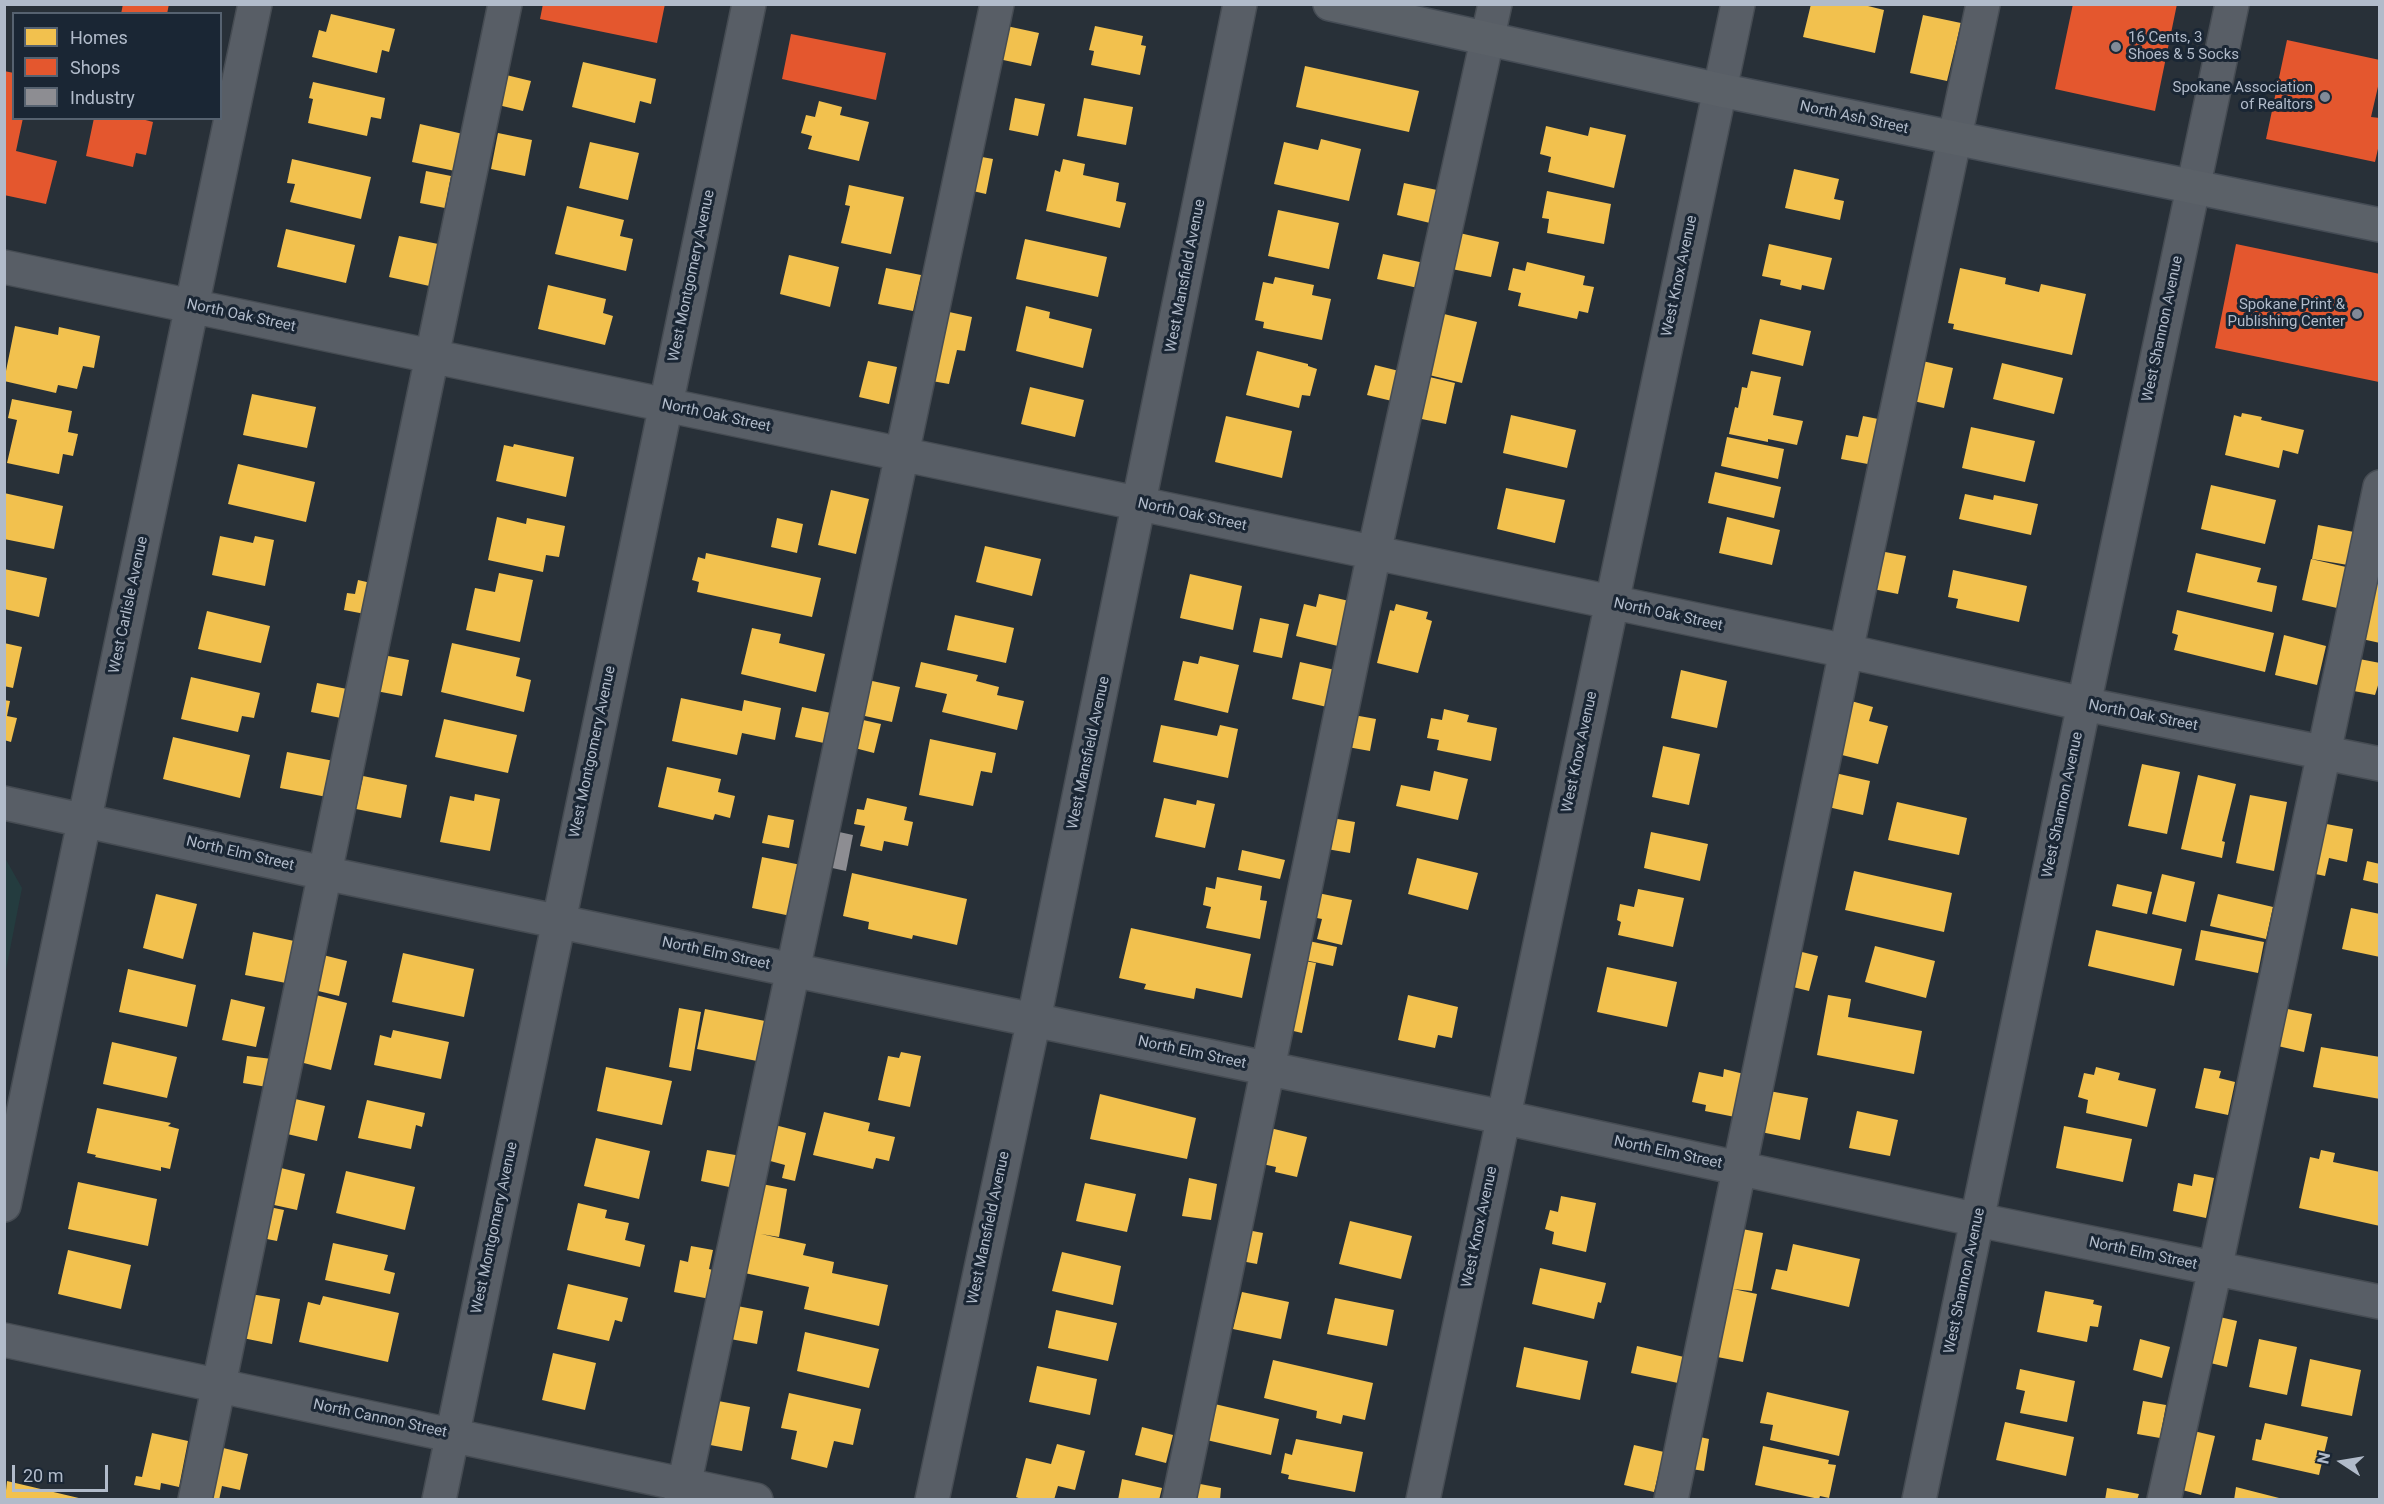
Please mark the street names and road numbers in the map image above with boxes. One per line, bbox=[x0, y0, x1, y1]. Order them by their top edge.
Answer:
street label: North Ash Street bbox=[1798, 98, 1910, 138]
street label: West Montgomery Avenue bbox=[665, 188, 719, 364]
street label: West Mansfield Avenue bbox=[1162, 198, 1210, 354]
street label: West Knox Avenue bbox=[1658, 214, 1702, 338]
street label: West Shannon Avenue bbox=[2139, 254, 2187, 404]
street label: North Oak Street bbox=[185, 296, 297, 336]
street label: North Oak Street bbox=[660, 396, 772, 436]
street label: North Oak Street bbox=[1136, 495, 1248, 535]
street label: West Carlisle Avenue bbox=[106, 535, 152, 675]
street label: North Oak Street bbox=[1612, 595, 1724, 635]
street label: West Montgomery Avenue bbox=[566, 664, 620, 840]
street label: West Mansfield Avenue bbox=[1064, 675, 1114, 831]
street label: West Knox Avenue bbox=[1558, 690, 1602, 814]
street label: North Oak Street bbox=[2087, 697, 2199, 735]
street label: West Shannon Avenue bbox=[2039, 730, 2087, 880]
street label: North Elm Street bbox=[184, 833, 296, 875]
street label: North Elm Street bbox=[660, 934, 772, 974]
street label: North Elm Street bbox=[1136, 1033, 1248, 1073]
street label: North Elm Street bbox=[1612, 1133, 1724, 1173]
street label: West Montgomery Avenue bbox=[468, 1140, 522, 1316]
street label: West Mansfield Avenue bbox=[964, 1150, 1014, 1306]
street label: West Knox Avenue bbox=[1458, 1165, 1502, 1289]
street label: West Shannon Avenue bbox=[1941, 1206, 1989, 1356]
street label: North Elm Street bbox=[2087, 1234, 2199, 1274]
street label: North Cannon Street bbox=[312, 1396, 448, 1442]

